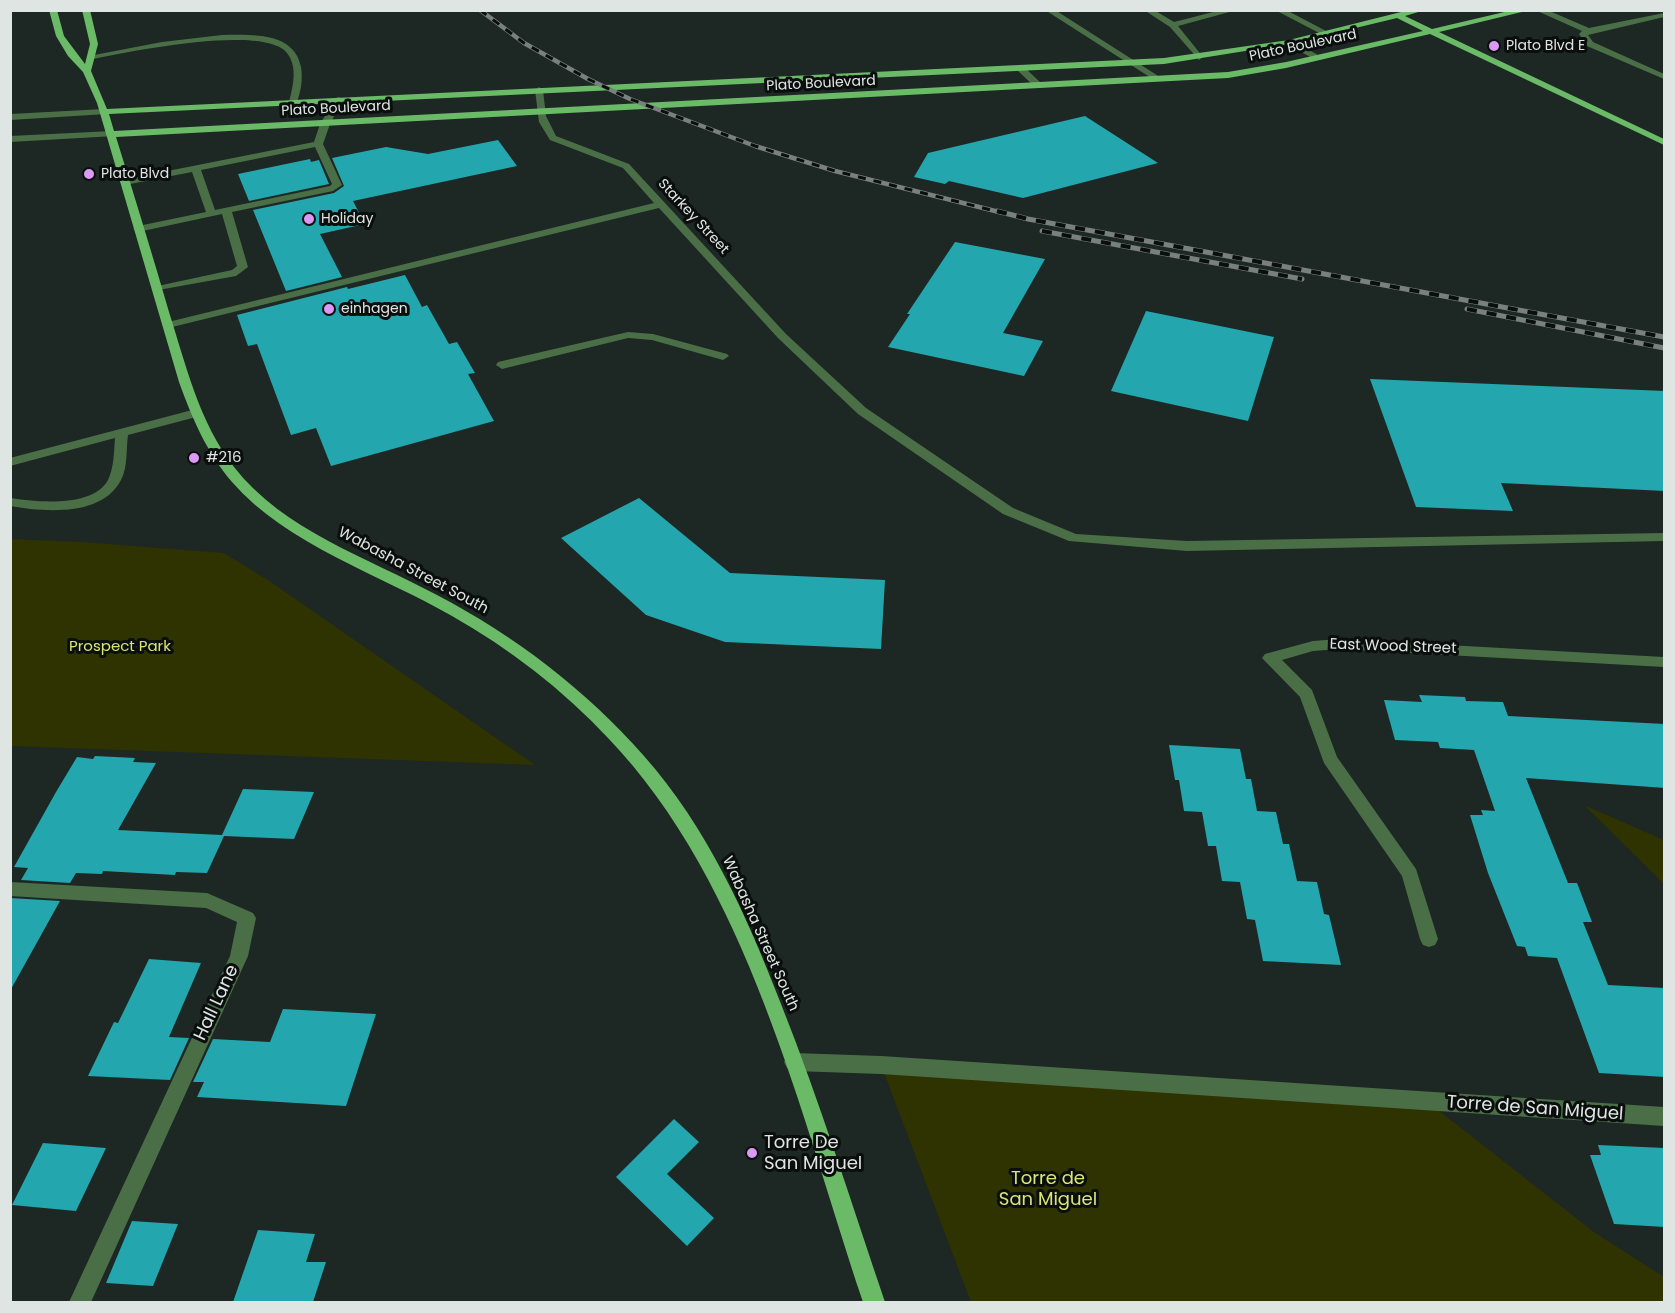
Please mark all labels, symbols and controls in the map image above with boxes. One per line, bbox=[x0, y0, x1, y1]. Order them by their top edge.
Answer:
street label: Plato Boulevard bbox=[1248, 26, 1358, 66]
place label: Plato Blvd E bbox=[1506, 38, 1585, 54]
marker: Plato Blvd E bbox=[1487, 39, 1501, 53]
street label: Plato Boulevard bbox=[766, 73, 876, 95]
street label: Plato Boulevard bbox=[281, 98, 391, 120]
place label: Plato Blvd bbox=[101, 166, 169, 182]
marker: Plato Blvd bbox=[82, 167, 96, 181]
street label: Starkey Street bbox=[654, 176, 732, 258]
place label: Holiday bbox=[321, 211, 373, 227]
marker: Holiday bbox=[302, 212, 316, 226]
place label: einhagen bbox=[341, 301, 408, 317]
marker: einhagen bbox=[322, 302, 336, 316]
place label: #216 bbox=[206, 449, 242, 467]
marker: #216 bbox=[187, 451, 201, 465]
street label: Wabasha Street South bbox=[335, 524, 491, 618]
street label: East Wood Street bbox=[1329, 636, 1457, 658]
park label: Prospect Park bbox=[69, 638, 171, 656]
street label: Wabasha Street South bbox=[718, 854, 802, 1014]
street label: Hall Lane bbox=[190, 962, 244, 1044]
street label: Torre de San Miguel bbox=[1446, 1092, 1624, 1126]
place label: Torre De San Miguel bbox=[764, 1132, 862, 1174]
marker: Torre De San Miguel bbox=[745, 1146, 759, 1160]
park label: Torre de San Miguel bbox=[999, 1168, 1097, 1210]

